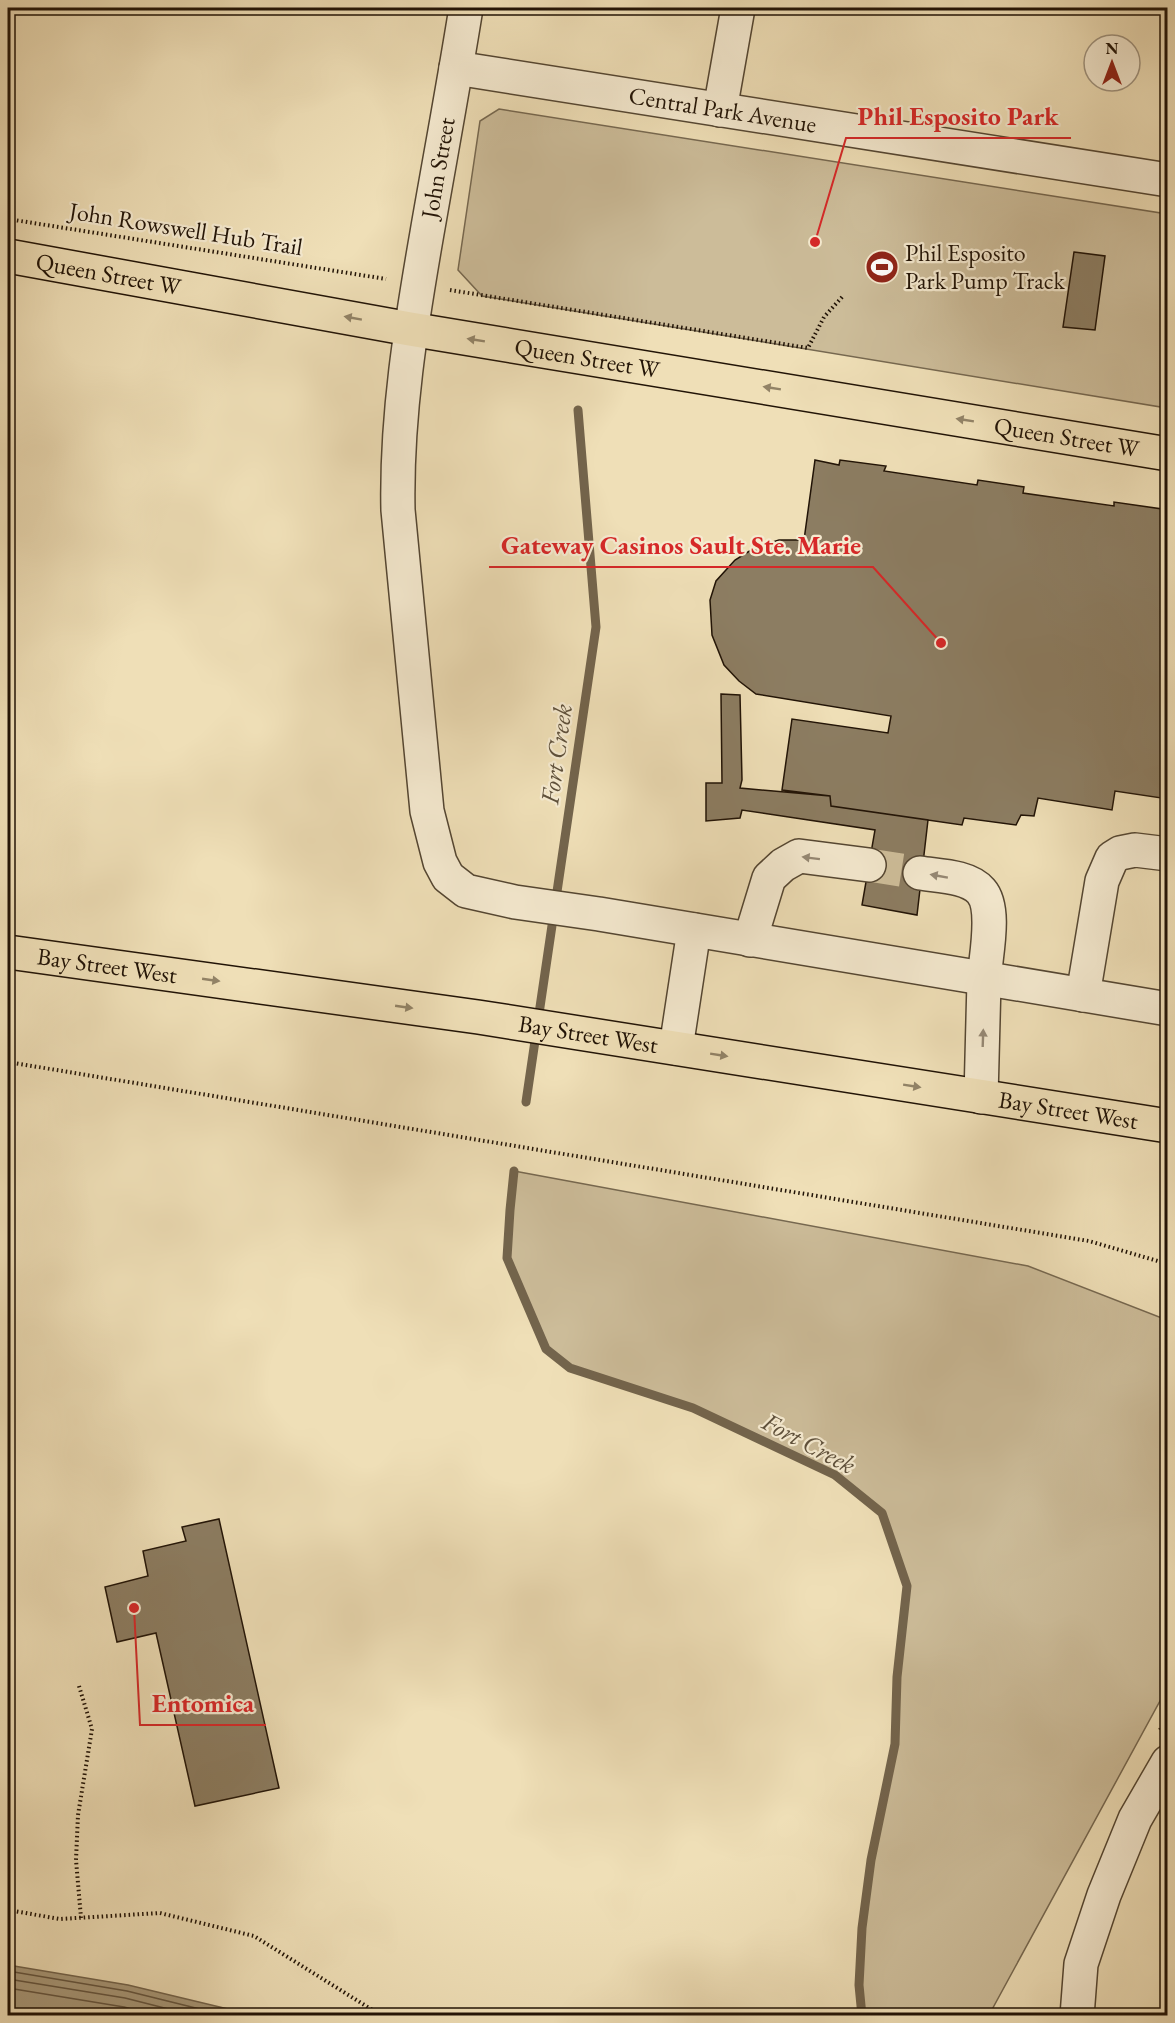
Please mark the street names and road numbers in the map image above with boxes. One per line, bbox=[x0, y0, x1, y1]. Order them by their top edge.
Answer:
street label: Central Park Avenue bbox=[627, 79, 819, 140]
street label: John Street bbox=[413, 114, 462, 223]
street label: John Rowswell Hub Trail bbox=[65, 194, 305, 262]
street label: Queen Street W bbox=[34, 245, 184, 302]
street label: Queen Street W bbox=[512, 330, 663, 385]
street label: Queen Street W bbox=[992, 410, 1142, 464]
street label: Bay Street West bbox=[35, 940, 179, 990]
street label: Bay Street West bbox=[516, 1008, 661, 1060]
street label: Bay Street West bbox=[996, 1083, 1141, 1136]

